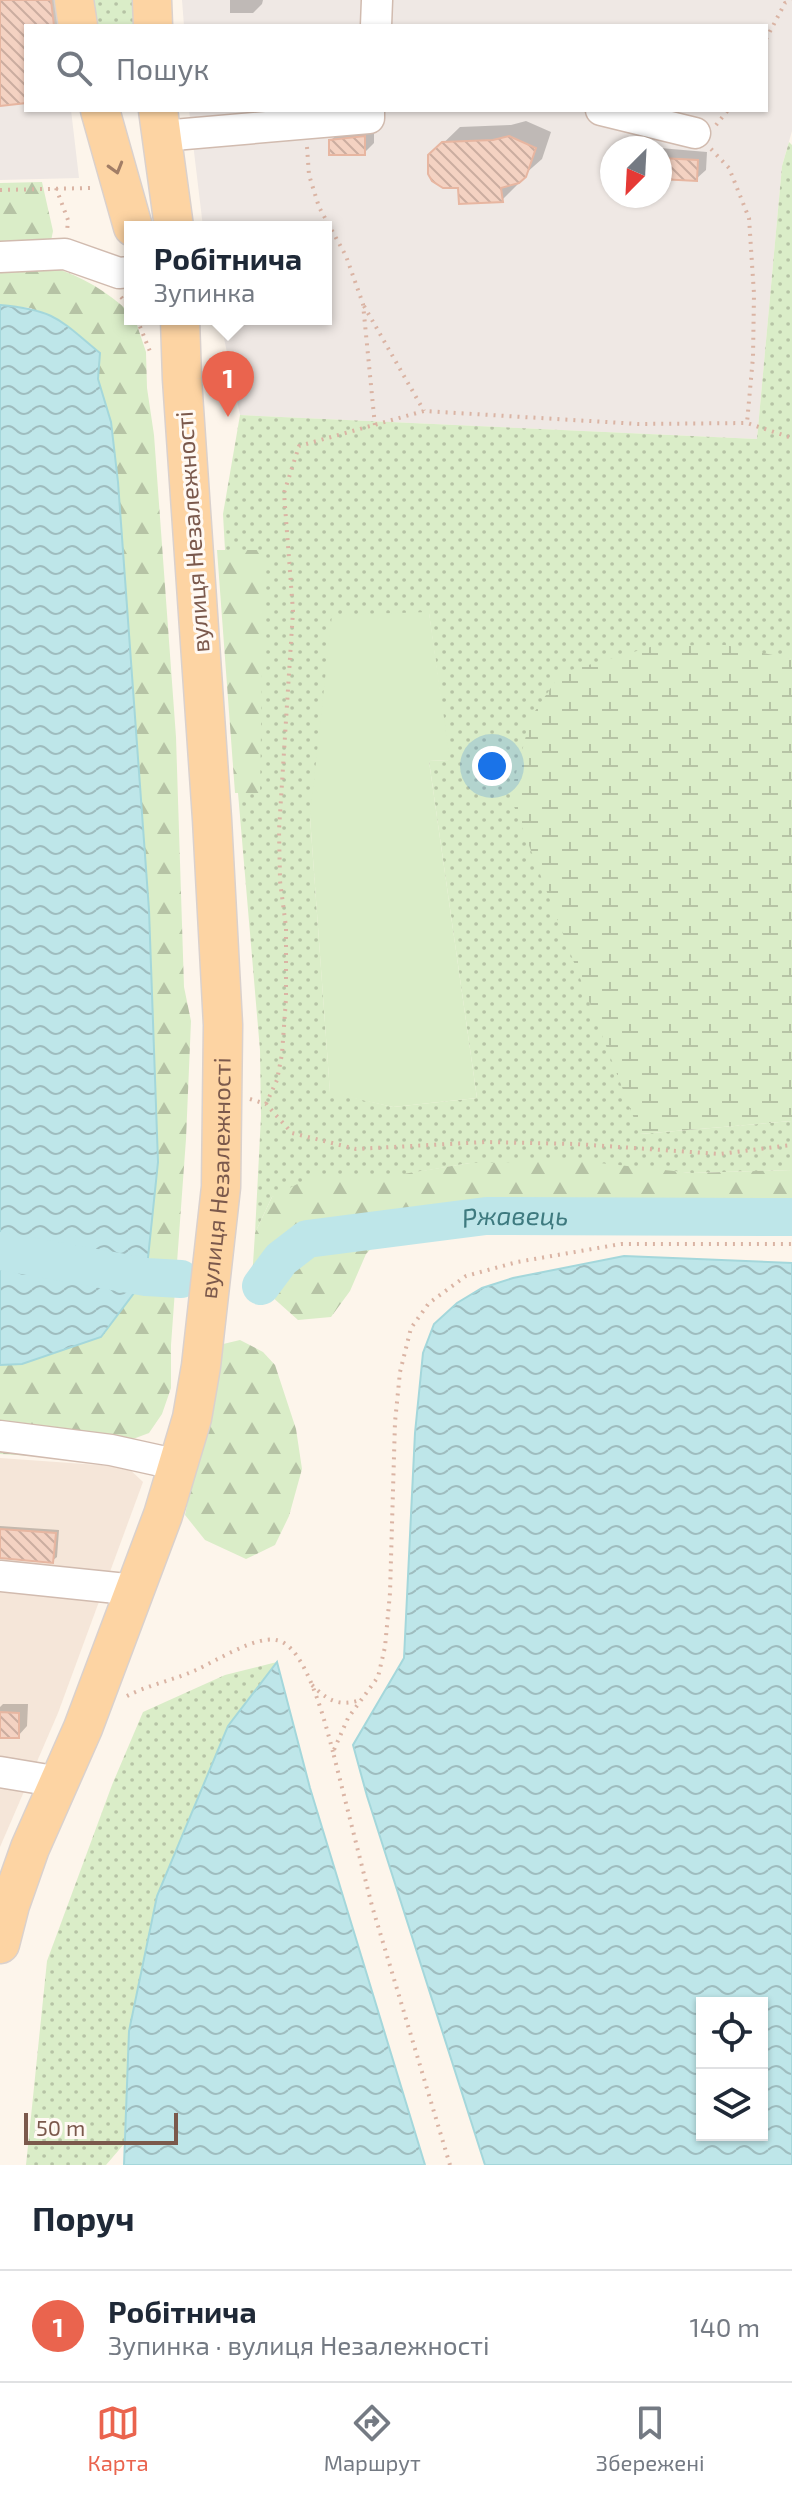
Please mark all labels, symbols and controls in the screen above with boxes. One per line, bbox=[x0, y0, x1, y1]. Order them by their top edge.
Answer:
search box bbox=[24, 24, 768, 112]
icon: search bbox=[52, 46, 96, 90]
text: Пошук bbox=[116, 50, 209, 86]
north arrow bbox=[600, 136, 672, 208]
one-way arrow bbox=[107, 161, 123, 175]
popup bbox=[124, 221, 332, 325]
text: Робітнича bbox=[154, 240, 302, 276]
text: Зупинка bbox=[154, 276, 255, 307]
pin: 1 bbox=[202, 351, 254, 417]
street label: вулиця Незалежності bbox=[169, 410, 215, 654]
your location bbox=[472, 746, 512, 786]
street label: вулиця Незалежності bbox=[193, 1057, 236, 1300]
water label: Ржавець bbox=[460, 1199, 569, 1233]
map controls bbox=[696, 1997, 768, 2141]
button: locate bbox=[696, 1997, 768, 2069]
button: layers bbox=[696, 2069, 768, 2141]
scale bar bbox=[24, 2109, 178, 2145]
text: 50 m bbox=[36, 2114, 85, 2140]
text: Поруч bbox=[32, 2197, 135, 2238]
text: Робітнича bbox=[108, 2293, 257, 2329]
text: 1 bbox=[52, 2311, 64, 2342]
text: 140 m bbox=[689, 2311, 760, 2342]
text: Зупинка · вулиця Незалежності bbox=[108, 2329, 490, 2360]
tab: Карта bbox=[88, 2401, 149, 2475]
tab: Маршрут bbox=[324, 2401, 421, 2475]
tab: Збережені bbox=[596, 2401, 704, 2475]

